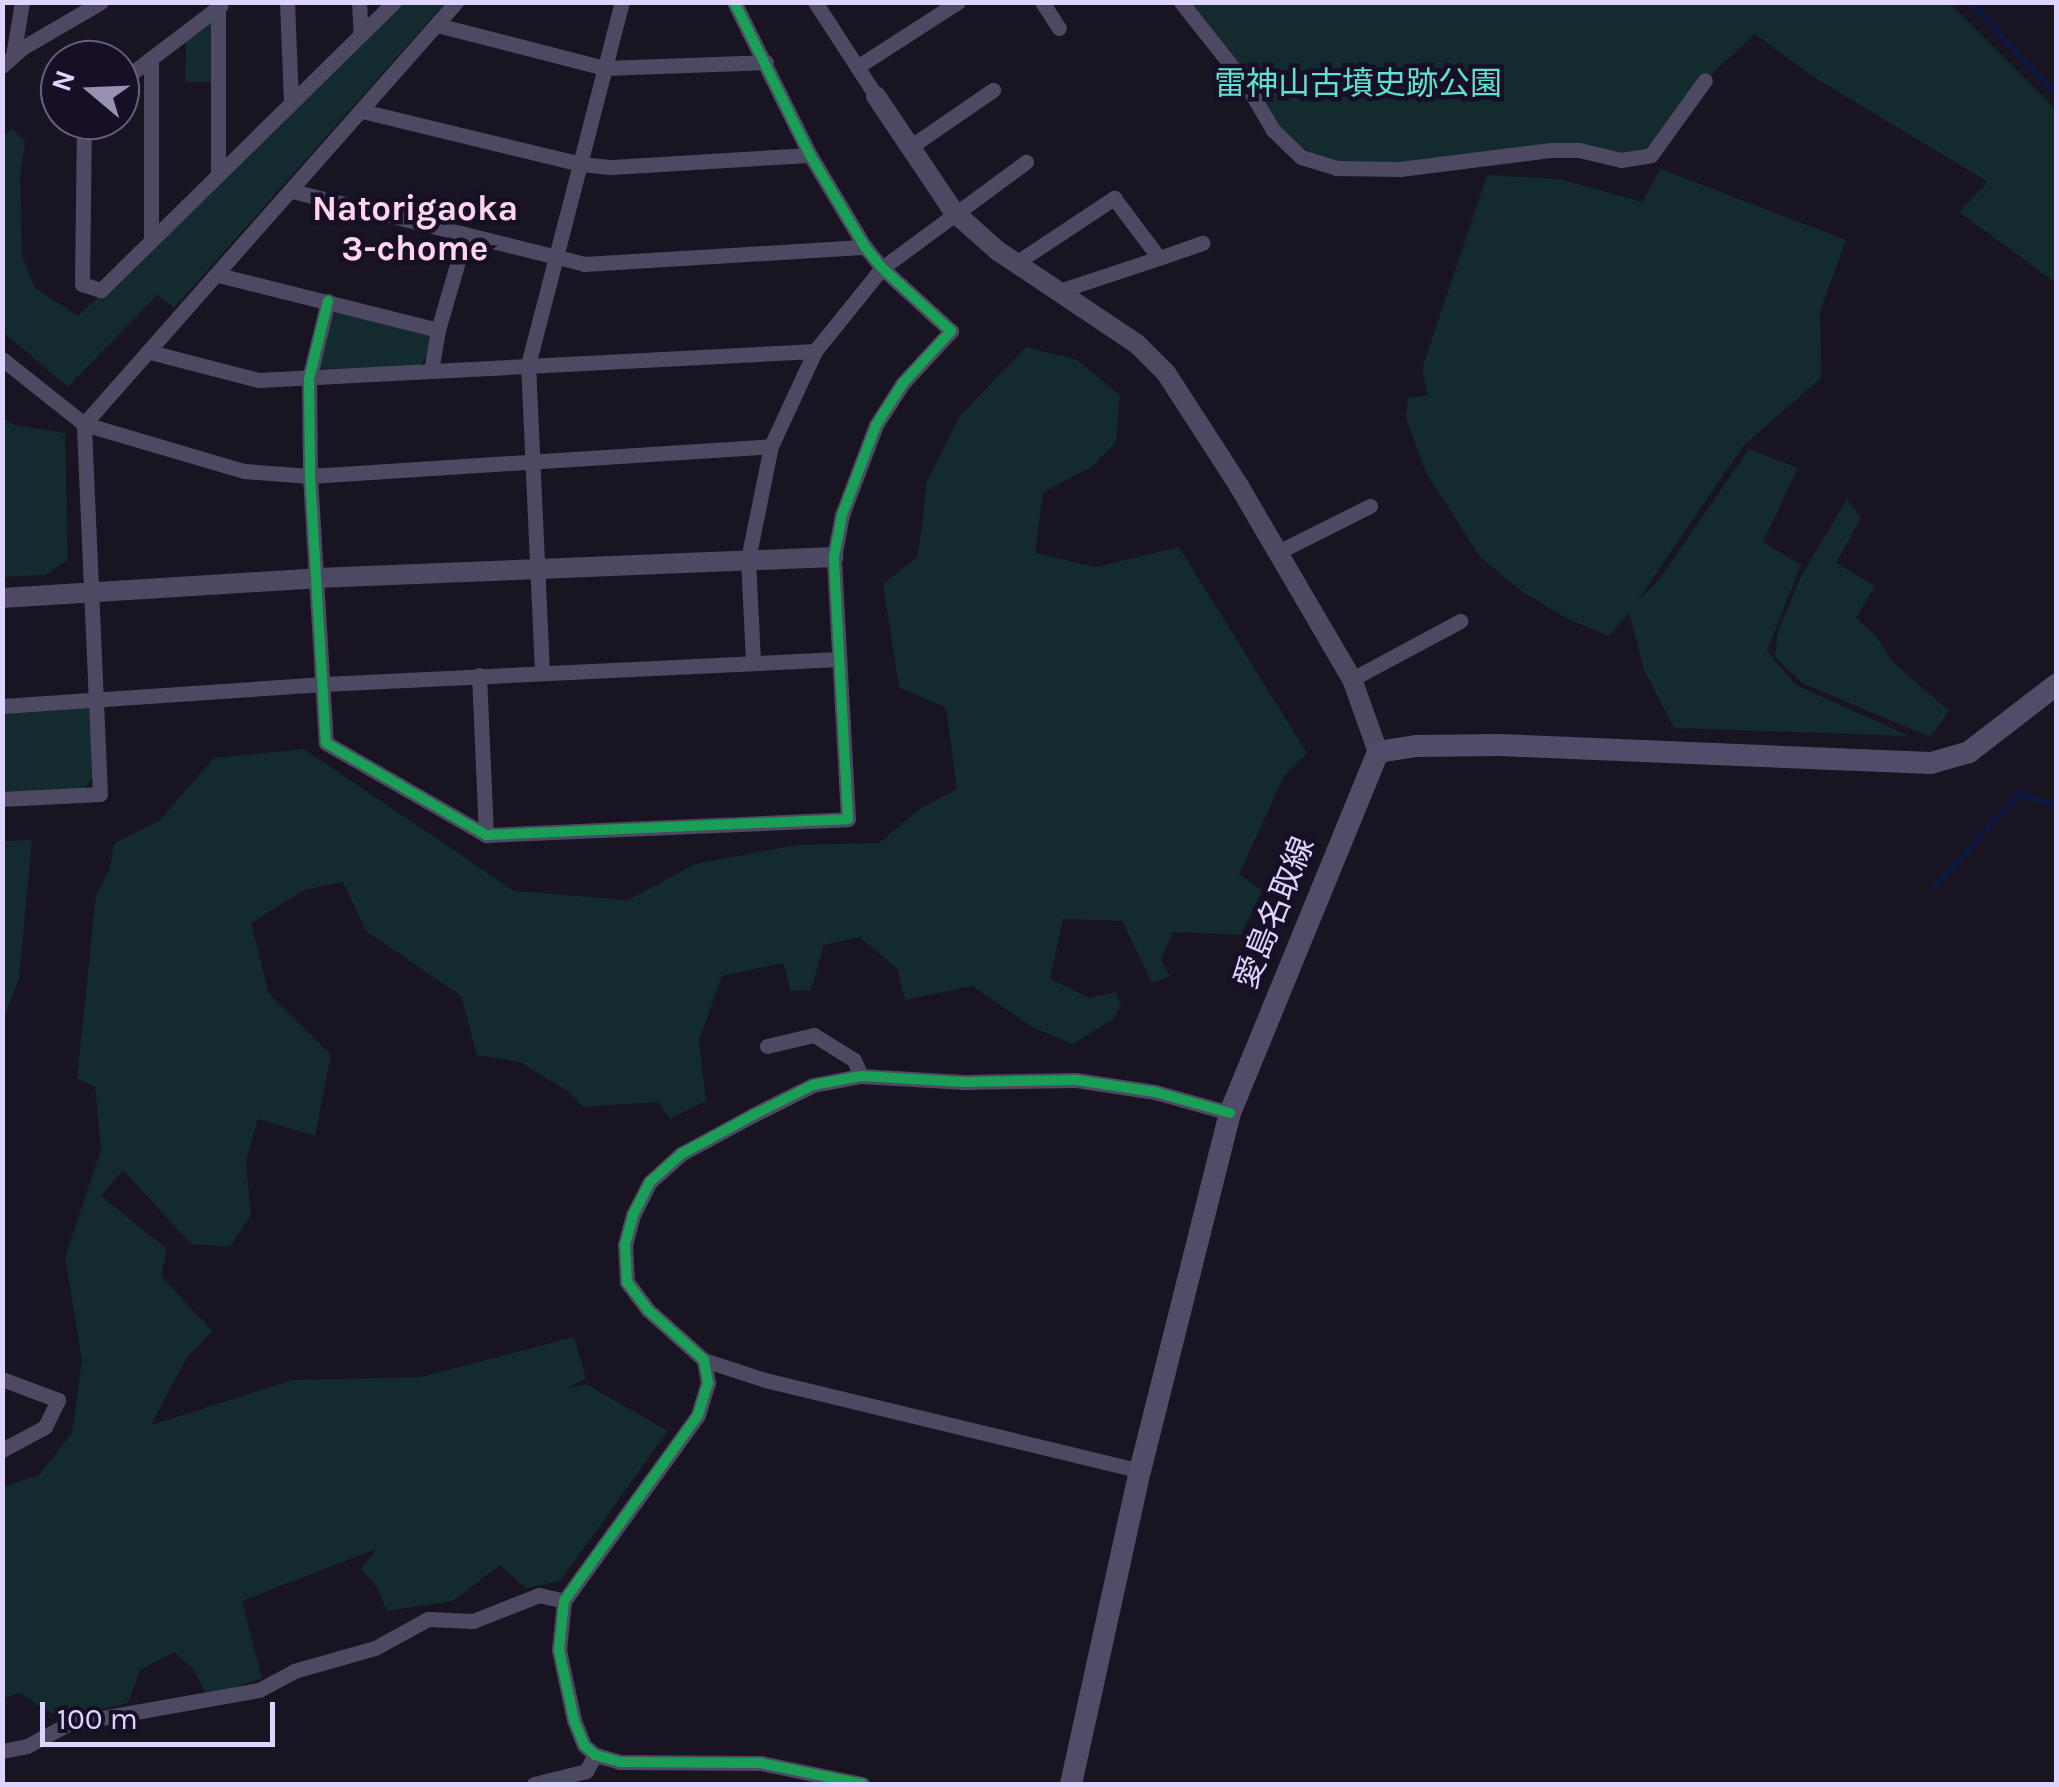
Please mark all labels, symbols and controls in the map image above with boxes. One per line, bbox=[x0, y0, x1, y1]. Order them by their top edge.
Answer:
north arrow bbox=[40, 40, 140, 140]
park label: 雷神山古墳史跡公園 bbox=[1214, 65, 1502, 103]
text: N bbox=[44, 66, 82, 96]
district label: Natorigaoka 3-chome bbox=[312, 188, 518, 270]
street label: 愛島名取線 bbox=[1227, 832, 1323, 994]
scale bar bbox=[45, 1682, 280, 1744]
text: 100 m bbox=[57, 1701, 138, 1737]

